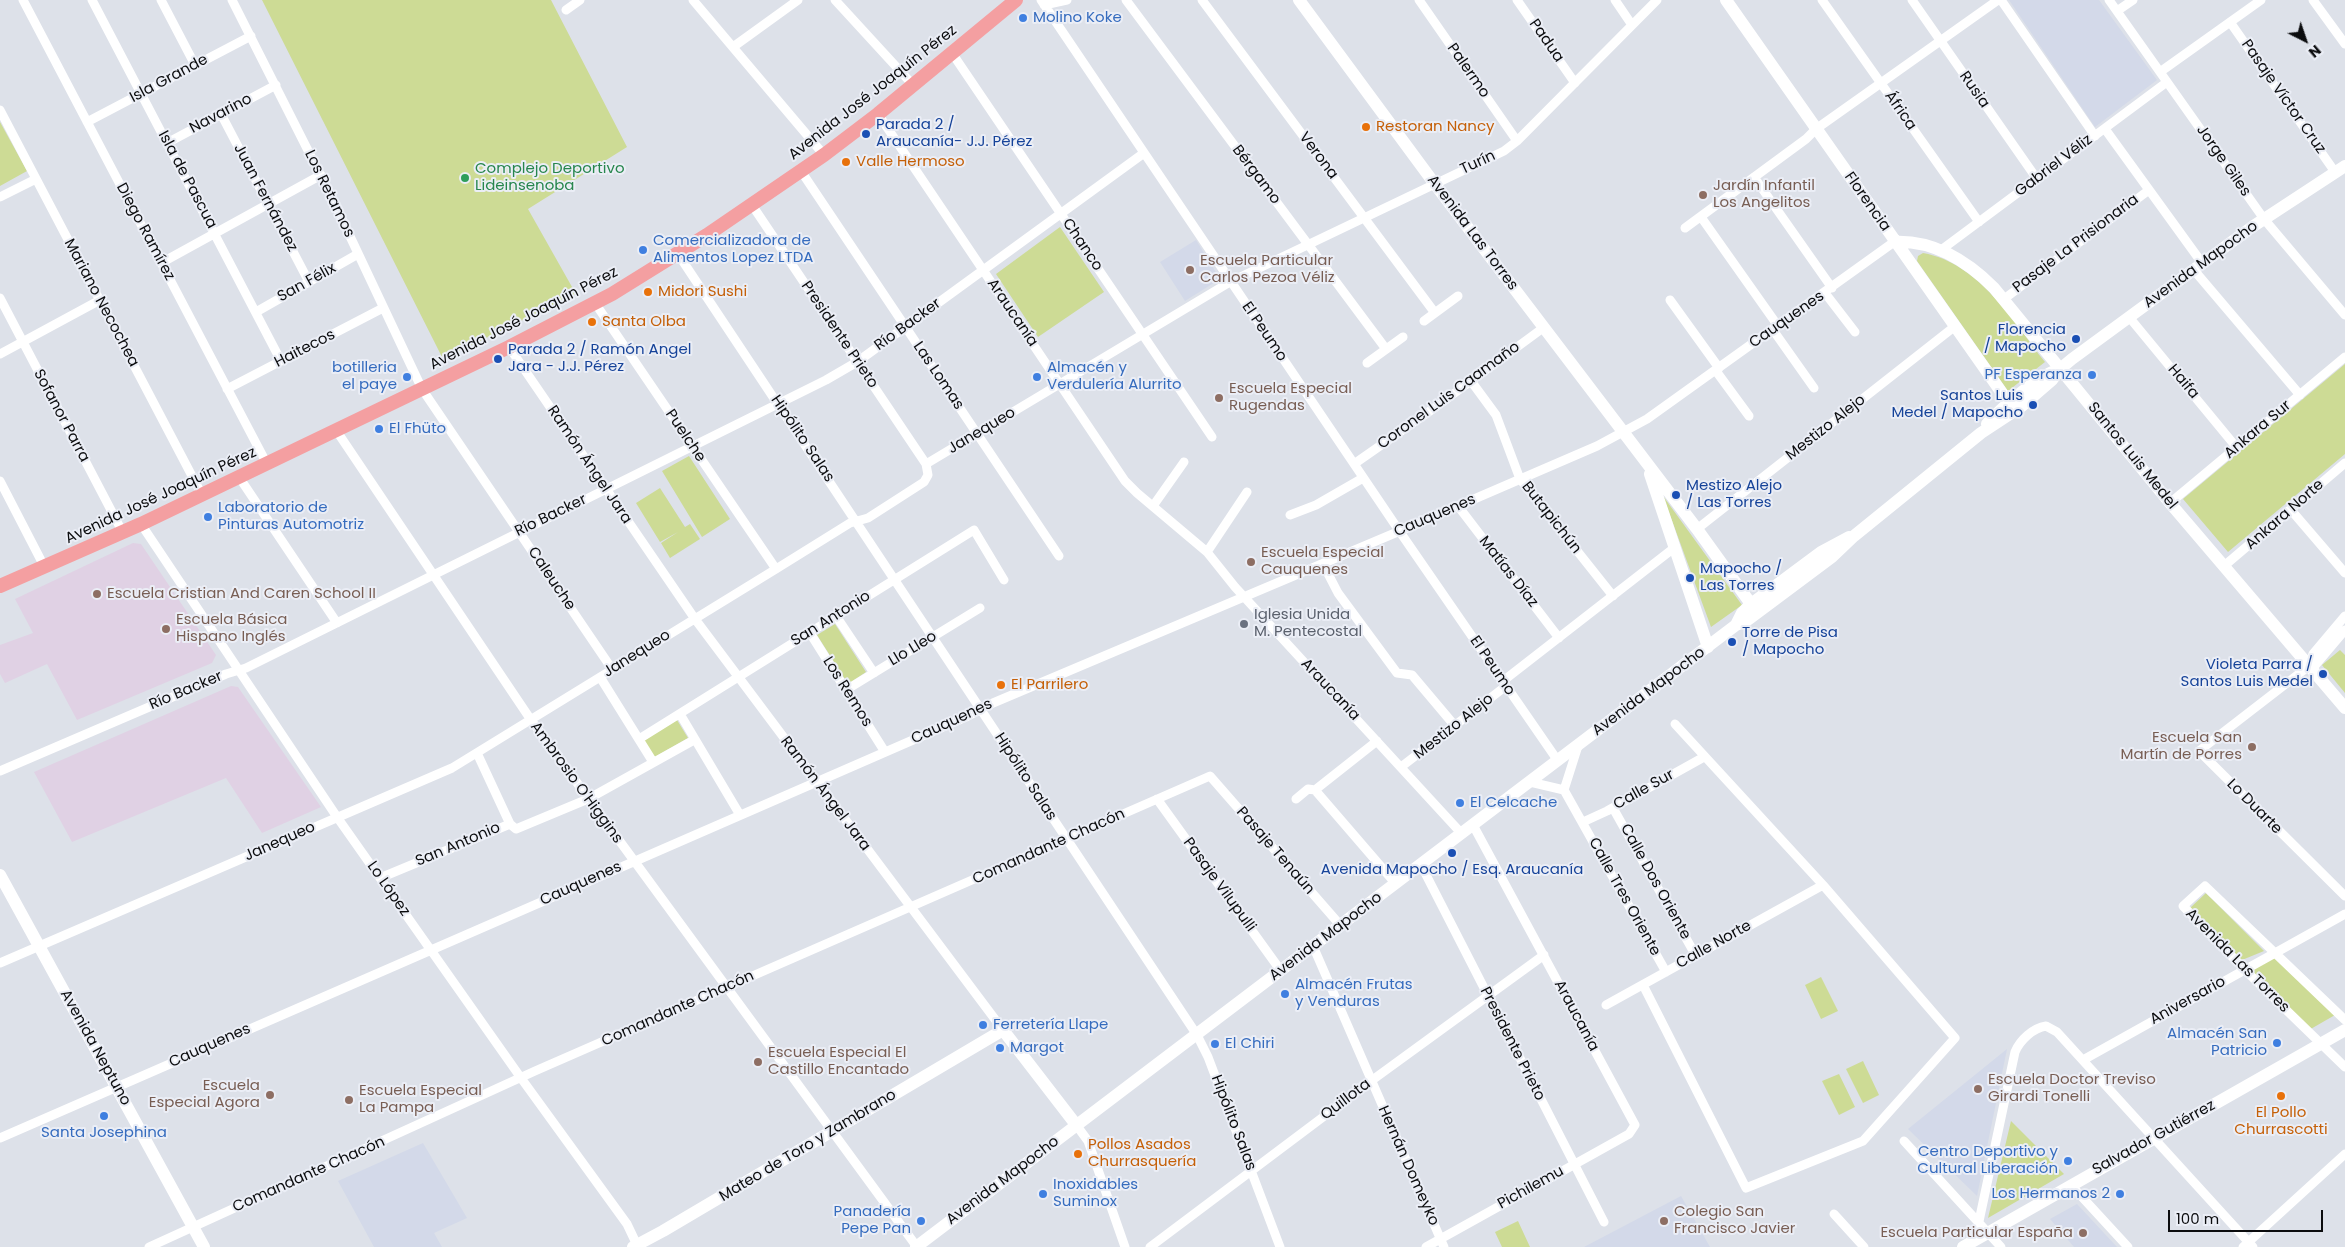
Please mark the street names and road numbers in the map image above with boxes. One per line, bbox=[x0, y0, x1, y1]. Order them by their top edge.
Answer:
street label: Padua bbox=[1525, 16, 1567, 66]
street label: Avenida José Joaquín Pérez bbox=[785, 22, 961, 164]
street label: Pasaje Víctor Cruz bbox=[2237, 37, 2329, 157]
street label: Palermo bbox=[1443, 40, 1493, 102]
street label: Isla Grande bbox=[127, 51, 211, 107]
street label: Rusia bbox=[1955, 68, 1993, 112]
street label: África bbox=[1880, 88, 1920, 134]
street label: Navarino bbox=[187, 90, 255, 138]
street label: Jorge Giles bbox=[2192, 122, 2254, 200]
street label: Isla de Pascua bbox=[154, 128, 220, 232]
street label: Verona bbox=[1294, 129, 1342, 183]
street label: Gabriel Véliz bbox=[2012, 131, 2096, 201]
street label: Juan Fernández bbox=[229, 141, 301, 255]
street label: Bérgamo bbox=[1228, 142, 1284, 208]
street label: Los Retamos bbox=[300, 147, 358, 241]
street label: Turín bbox=[1458, 147, 1498, 179]
street label: Florencia bbox=[1840, 169, 1894, 235]
street label: Avenida Las Torres bbox=[1423, 172, 1521, 294]
street label: Diego Ramírez bbox=[112, 180, 178, 284]
street label: Pasaje La Prisionaria bbox=[2010, 191, 2142, 297]
street label: Chanco bbox=[1058, 215, 1106, 275]
street label: Avenida Mapocho bbox=[2140, 218, 2262, 312]
street label: Mariano Necochea bbox=[60, 236, 142, 370]
street label: San Félix bbox=[275, 260, 339, 306]
street label: Avenida José Joaquín Pérez bbox=[427, 264, 621, 374]
street label: Araucanía bbox=[983, 276, 1041, 350]
street label: Presidente Prieto bbox=[797, 278, 881, 392]
street label: Cauquenes bbox=[1746, 288, 1828, 352]
street label: Río Backer bbox=[871, 295, 945, 355]
street label: El Peumo bbox=[1238, 299, 1290, 365]
street label: Haitecos bbox=[272, 326, 338, 372]
street label: Coronel Luis Caamaño bbox=[1374, 338, 1524, 454]
street label: Las Lomas bbox=[909, 339, 967, 413]
street label: Haifa bbox=[2163, 361, 2203, 403]
street label: Sofanor Parra bbox=[29, 367, 93, 465]
street label: Mestizo Alejo bbox=[1783, 391, 1869, 465]
street label: Hipólito Salas bbox=[766, 392, 838, 486]
street label: Ankara Sur bbox=[2221, 397, 2295, 463]
street label: Santos Luis Medel bbox=[2083, 399, 2181, 513]
street label: Ramón Ángel Jara bbox=[543, 403, 635, 527]
street label: Janequeo bbox=[945, 404, 1019, 458]
street label: Puelche bbox=[661, 406, 709, 466]
street label: Avenida José Joaquín Pérez bbox=[63, 444, 259, 548]
street label: Ankara Norte bbox=[2242, 476, 2328, 554]
street label: Butapichún bbox=[1517, 479, 1585, 557]
street label: Río Backer bbox=[512, 491, 590, 541]
street label: Cauquenes bbox=[1391, 491, 1479, 541]
street label: Matías Díaz bbox=[1475, 533, 1541, 611]
street label: Caleuche bbox=[523, 544, 579, 614]
street label: San Antonio bbox=[788, 587, 874, 651]
street label: Janequeo bbox=[600, 626, 674, 682]
street label: Llo Lleo bbox=[886, 628, 940, 670]
street label: El Peumo bbox=[1466, 633, 1518, 699]
street label: Avenida Mapocho bbox=[1589, 644, 1709, 740]
street label: Los Remos bbox=[818, 654, 876, 730]
street label: Araucanía bbox=[1297, 655, 1363, 725]
street label: Río Backer bbox=[147, 668, 225, 714]
street label: Mestizo Alejo bbox=[1411, 690, 1497, 764]
street label: Cauquenes bbox=[909, 695, 995, 749]
street label: Ambrosio O'Higgins bbox=[526, 719, 626, 847]
street label: Hipólito Salas bbox=[990, 730, 1060, 824]
street label: Ramón Ángel Jara bbox=[776, 733, 874, 855]
street label: Calle Sur bbox=[1611, 766, 1677, 814]
street label: Lo Duarte bbox=[2223, 776, 2285, 838]
street label: Pasaje Tenaún bbox=[1232, 804, 1318, 898]
street label: Comandante Chacón bbox=[970, 805, 1128, 889]
street label: Janequeo bbox=[242, 818, 318, 866]
street label: San Antonio bbox=[413, 819, 503, 871]
street label: Calle Dos Oriente bbox=[1616, 821, 1694, 943]
street label: Pasaje Vilupulli bbox=[1179, 835, 1259, 935]
street label: Calle Tres Oriente bbox=[1584, 835, 1664, 959]
street label: Lo López bbox=[363, 858, 413, 920]
street label: Cauquenes bbox=[538, 858, 624, 910]
street label: Avenida Mapocho bbox=[1266, 889, 1386, 985]
street label: Avenida Las Torres bbox=[2181, 905, 2293, 1017]
street label: Calle Norte bbox=[1673, 917, 1755, 973]
street label: Comandante Chacón bbox=[599, 967, 757, 1051]
street label: Aniversario bbox=[2147, 973, 2229, 1029]
street label: Araucanía bbox=[1550, 977, 1602, 1055]
street label: Presidente Prieto bbox=[1476, 984, 1548, 1104]
street label: Avenida Neptuno bbox=[56, 987, 134, 1109]
street label: Cauquenes bbox=[167, 1020, 253, 1072]
street label: Hipólito Salas bbox=[1207, 1073, 1259, 1173]
street label: Quillota bbox=[1318, 1075, 1374, 1125]
street label: Mateo de Toro y Zambrano bbox=[716, 1086, 900, 1206]
street label: Salvador Gutiérrez bbox=[2089, 1097, 2219, 1179]
street label: Hernán Domeyko bbox=[1373, 1103, 1443, 1229]
street label: Comandante Chacón bbox=[230, 1133, 388, 1217]
street label: Avenida Mapocho bbox=[943, 1133, 1063, 1229]
street label: Pichilemu bbox=[1495, 1162, 1567, 1214]

